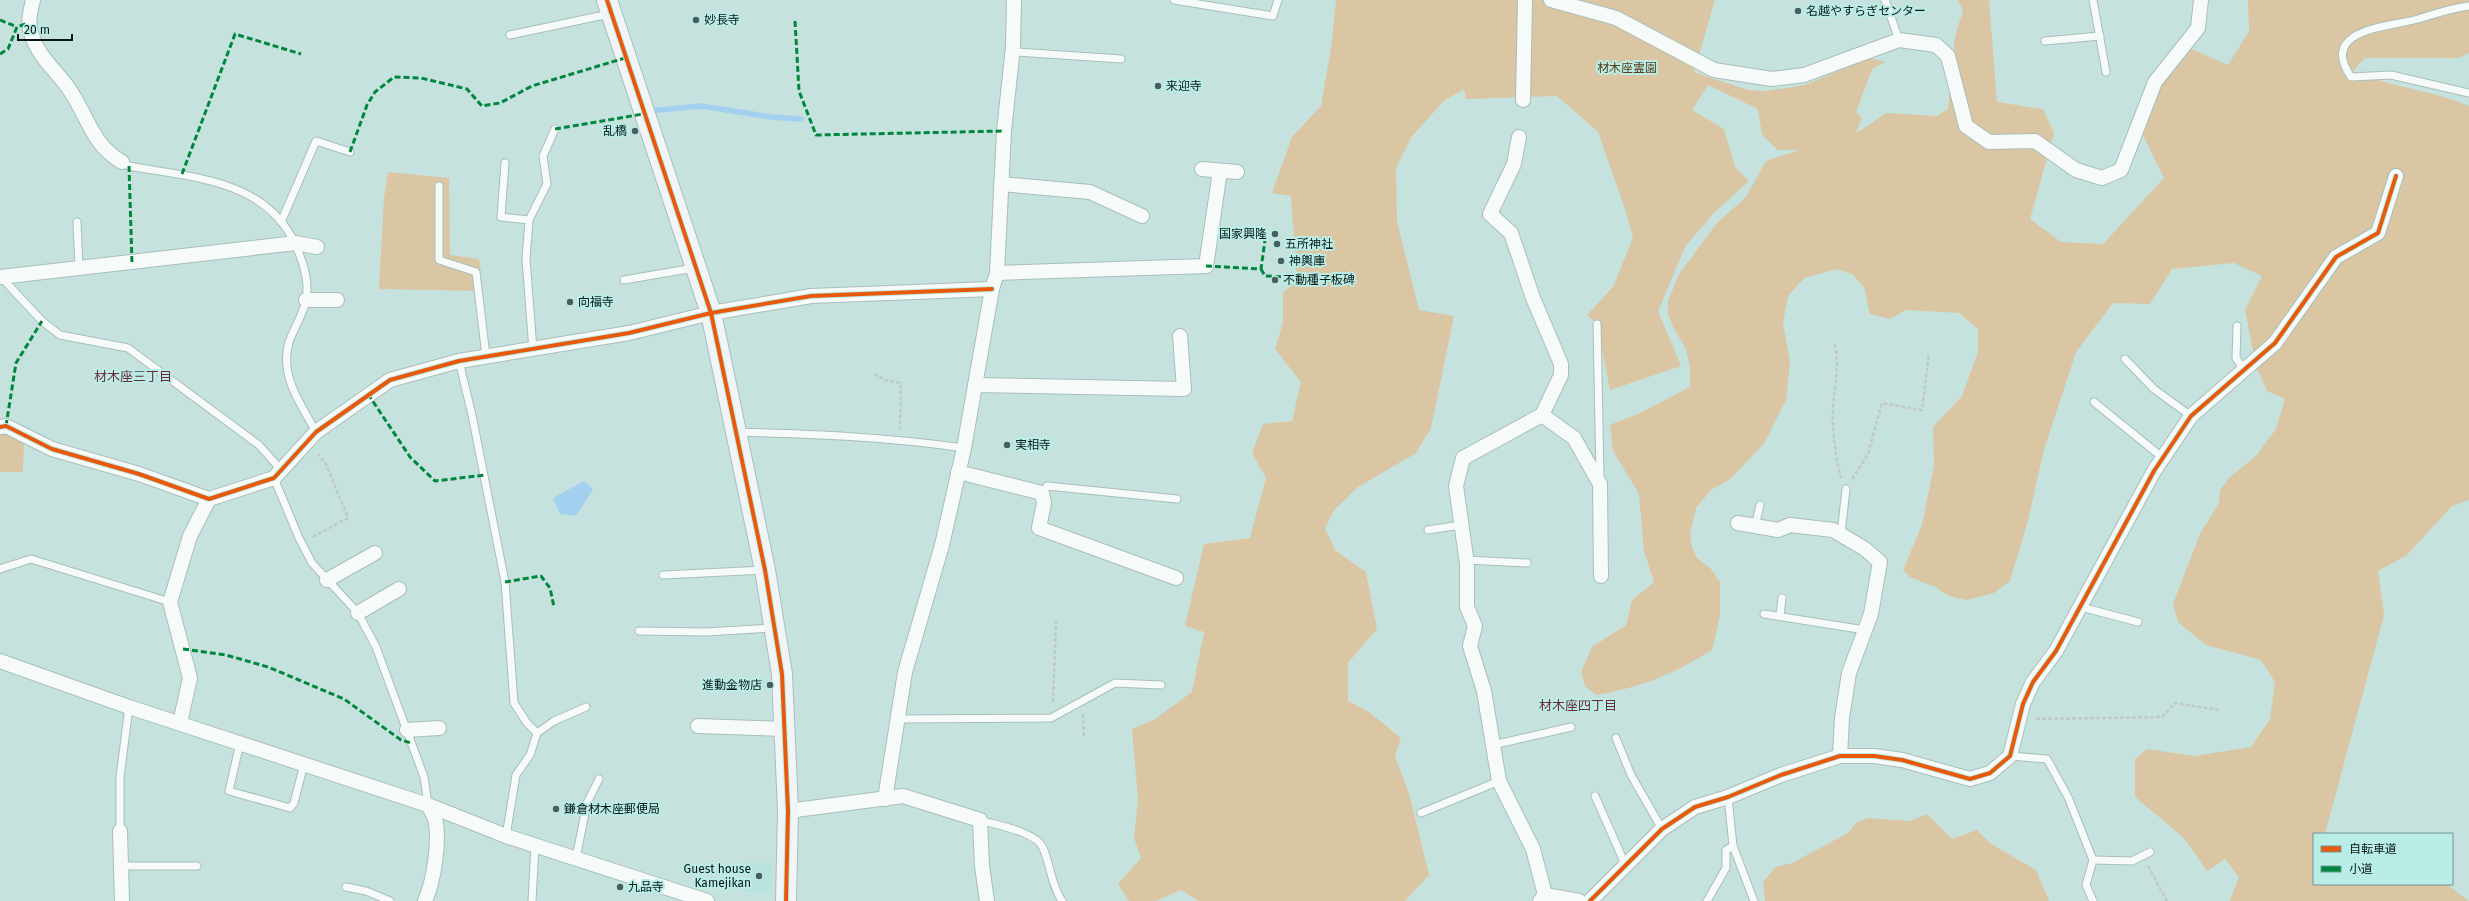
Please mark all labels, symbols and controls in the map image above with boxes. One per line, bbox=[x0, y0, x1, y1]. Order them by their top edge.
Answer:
place label: 名越やすらぎセンター bbox=[1806, 4, 1926, 18]
marker: 名越やすらぎセンター bbox=[1793, 6, 1803, 16]
place label: 妙長寺 bbox=[704, 13, 740, 27]
marker: 妙長寺 bbox=[691, 15, 701, 25]
scale bar bbox=[18, 16, 72, 42]
text: 20 m bbox=[24, 23, 50, 37]
park label: 材木座霊園 bbox=[1597, 61, 1657, 75]
place label: 来迎寺 bbox=[1166, 79, 1202, 93]
marker: 来迎寺 bbox=[1153, 81, 1163, 91]
place label: 乱橋 bbox=[603, 124, 627, 138]
marker: 乱橋 bbox=[630, 126, 640, 136]
place label: 国家興隆 bbox=[1219, 227, 1267, 241]
marker: 国家興隆 bbox=[1270, 229, 1280, 239]
place label: 五所神社 bbox=[1285, 237, 1333, 251]
marker: 五所神社 bbox=[1272, 239, 1282, 249]
place label: 神輿庫 bbox=[1289, 254, 1325, 268]
marker: 神輿庫 bbox=[1276, 256, 1286, 266]
place label: 不動種子板碑 bbox=[1283, 273, 1355, 287]
marker: 不動種子板碑 bbox=[1270, 275, 1280, 285]
place label: 向福寺 bbox=[578, 295, 614, 309]
marker: 向福寺 bbox=[565, 297, 575, 307]
district label: 材木座三丁目 bbox=[94, 369, 172, 384]
place label: 実相寺 bbox=[1015, 438, 1051, 452]
marker: 実相寺 bbox=[1002, 440, 1012, 450]
place label: 進動金物店 bbox=[702, 678, 762, 692]
marker: 進動金物店 bbox=[765, 680, 775, 690]
district label: 材木座四丁目 bbox=[1539, 698, 1617, 713]
place label: 鎌倉材木座郵便局 bbox=[564, 802, 660, 816]
marker: 鎌倉材木座郵便局 bbox=[551, 804, 561, 814]
legend bbox=[2313, 833, 2453, 885]
text: 自転車道 bbox=[2349, 842, 2397, 856]
place label: Guest house Kamejikan bbox=[684, 862, 751, 890]
text: 小道 bbox=[2349, 862, 2373, 876]
marker: Guest house Kamejikan bbox=[754, 871, 764, 881]
place label: 九品寺 bbox=[628, 880, 664, 894]
marker: 九品寺 bbox=[615, 882, 625, 892]

